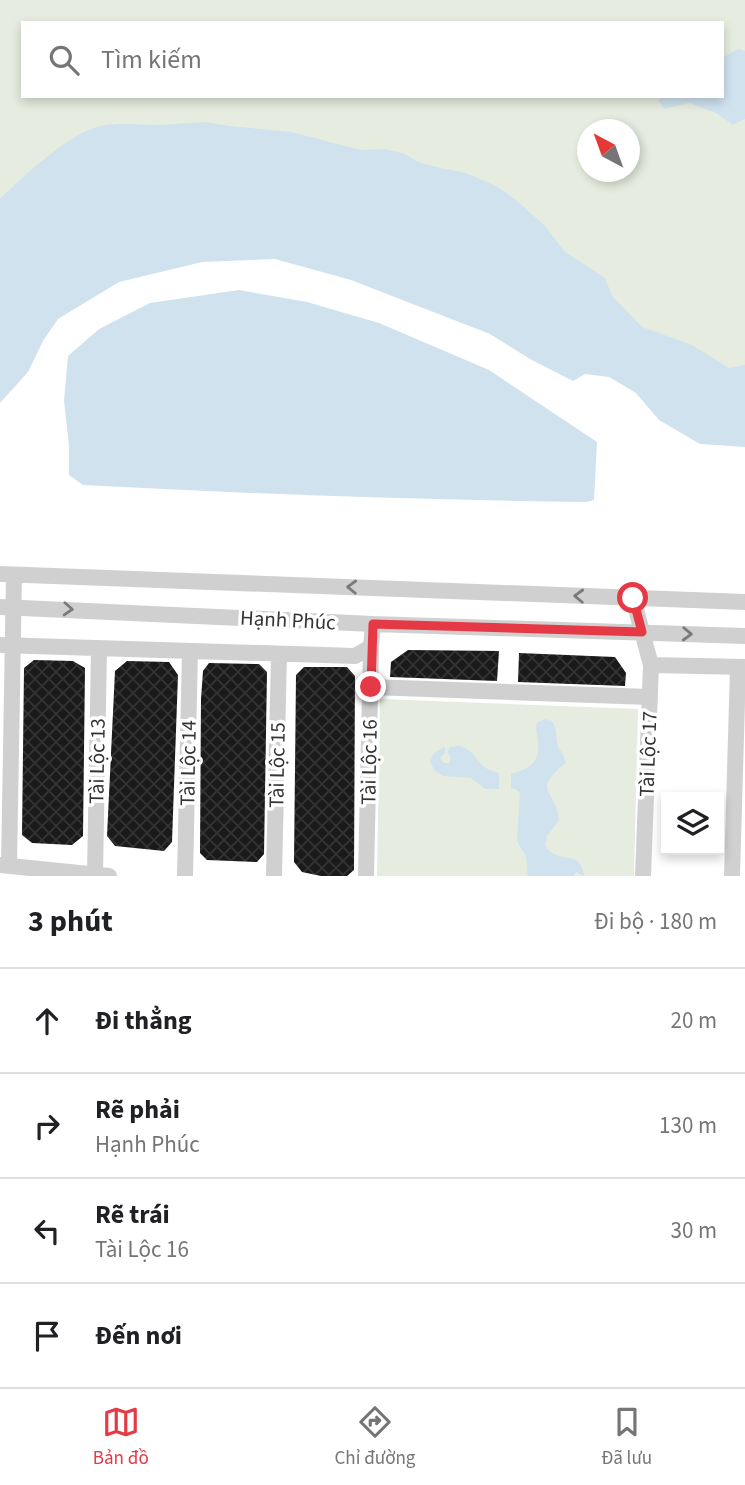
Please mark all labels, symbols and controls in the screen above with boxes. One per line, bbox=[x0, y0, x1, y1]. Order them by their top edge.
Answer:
search box bbox=[21, 21, 724, 98]
icon: search bbox=[45, 41, 83, 79]
text: Tìm kiếm bbox=[101, 41, 202, 78]
north arrow bbox=[577, 119, 640, 182]
one-way arrow bbox=[346, 580, 357, 595]
route start bbox=[617, 582, 648, 613]
one-way arrow bbox=[573, 588, 584, 603]
one-way arrow bbox=[63, 602, 74, 617]
street label: Hạnh Phúc bbox=[239, 603, 337, 638]
one-way arrow bbox=[682, 626, 693, 641]
route end bbox=[355, 671, 386, 702]
street label: Tài Lộc 17 bbox=[632, 711, 664, 797]
street label: Tài Lộc 13 bbox=[81, 718, 113, 804]
street label: Tài Lộc 16 bbox=[353, 719, 385, 805]
street label: Tài Lộc 14 bbox=[172, 720, 204, 806]
street label: Tài Lộc 15 bbox=[261, 722, 293, 808]
map controls bbox=[661, 792, 724, 855]
button: layers bbox=[661, 792, 724, 855]
text: 3 phút bbox=[28, 900, 113, 943]
text: Đi bộ · 180 m bbox=[594, 905, 717, 938]
icon: ahead bbox=[28, 1002, 66, 1040]
text: Đi thẳng bbox=[95, 1002, 192, 1039]
text: 20 m bbox=[670, 1004, 717, 1037]
text: Rẽ phải bbox=[95, 1091, 180, 1128]
icon: right bbox=[28, 1107, 66, 1145]
text: 130 m bbox=[659, 1109, 717, 1142]
text: Hạnh Phúc bbox=[95, 1128, 200, 1161]
text: Rẽ trái bbox=[95, 1196, 170, 1233]
icon: left bbox=[28, 1212, 66, 1250]
text: 30 m bbox=[670, 1214, 717, 1247]
text: Tài Lộc 16 bbox=[95, 1233, 189, 1266]
icon: arrive bbox=[28, 1317, 66, 1355]
text: Đến nơi bbox=[95, 1317, 182, 1354]
tab: Bản đồ bbox=[93, 1403, 149, 1472]
tab: Chỉ đường bbox=[335, 1403, 415, 1472]
tab: Đã lưu bbox=[601, 1403, 652, 1472]

